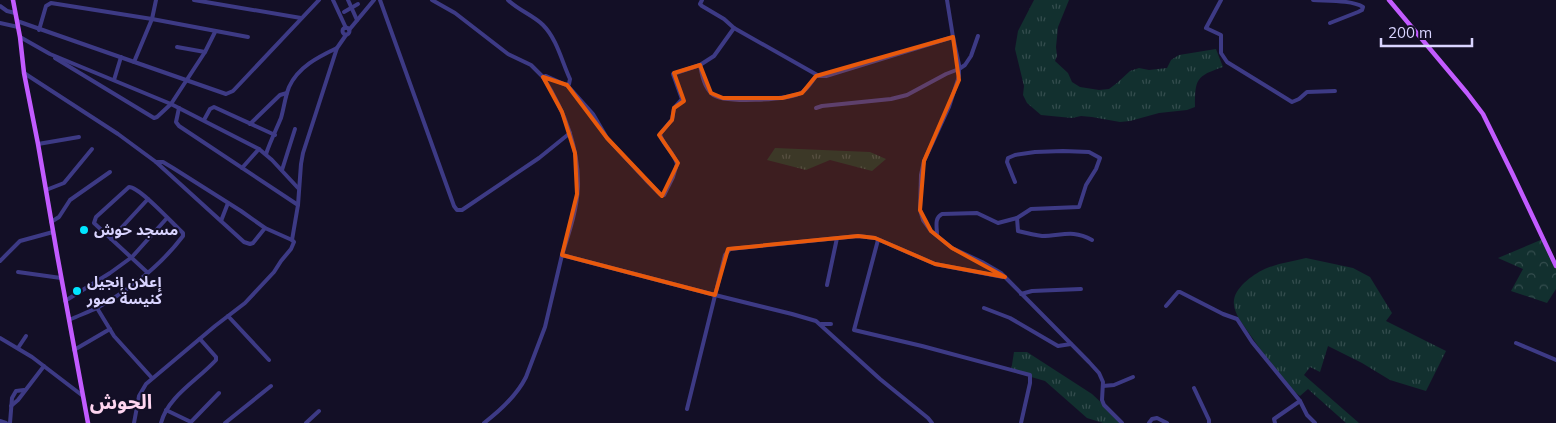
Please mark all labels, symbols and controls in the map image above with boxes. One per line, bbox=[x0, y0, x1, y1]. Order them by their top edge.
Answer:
scale bar bbox=[1381, 15, 1472, 47]
text: 200 m bbox=[1388, 23, 1432, 42]
place label: مسجد حوش bbox=[94, 220, 178, 239]
marker: مسجد حوش bbox=[78, 224, 90, 236]
place label: إعلان إنجيل كنيسة صور bbox=[86, 272, 162, 308]
marker: إعلان إنجيل كنيسة صور bbox=[71, 285, 83, 297]
district label: الحوش bbox=[90, 389, 152, 414]

